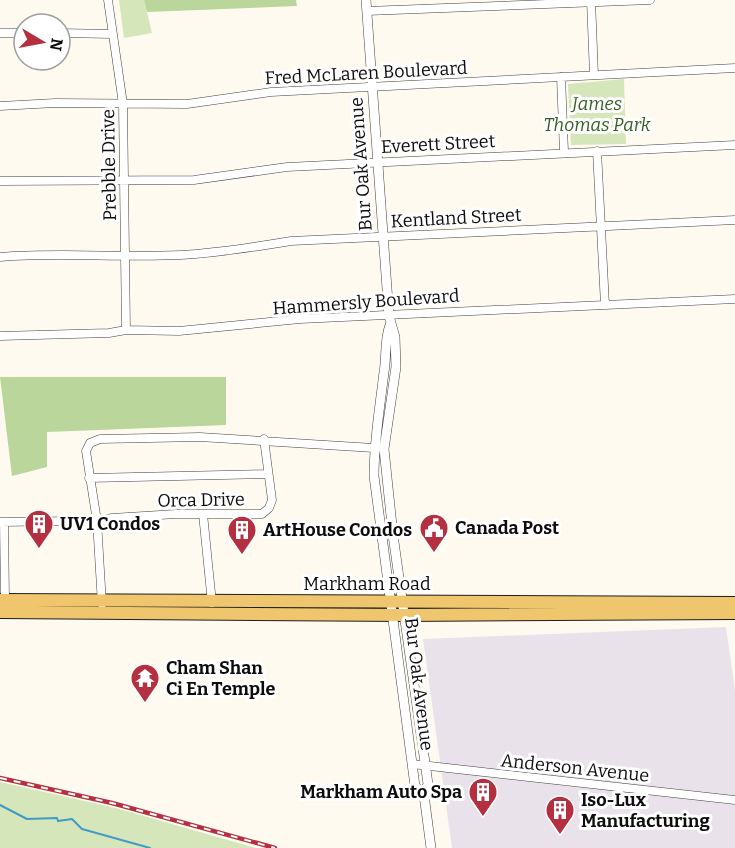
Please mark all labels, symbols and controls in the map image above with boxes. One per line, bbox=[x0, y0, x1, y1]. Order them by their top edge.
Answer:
north arrow bbox=[12, 12, 72, 72]
text: N bbox=[46, 37, 67, 52]
street label: Fred McLaren Boulevard bbox=[264, 57, 468, 89]
park label: James Thomas Park bbox=[543, 93, 651, 136]
street label: Bur Oak Avenue bbox=[345, 96, 377, 232]
street label: Prebble Drive bbox=[97, 109, 121, 221]
street label: Everett Street bbox=[380, 130, 496, 158]
street label: Kentland Street bbox=[390, 204, 522, 232]
street label: Hammersly Boulevard bbox=[272, 284, 460, 320]
street label: Orca Drive bbox=[157, 488, 245, 512]
building icon: UV1 Condos bbox=[23, 508, 55, 550]
public building icon: Canada Post bbox=[418, 512, 450, 554]
place label: UV1 Condos bbox=[60, 513, 160, 535]
building icon: ArtHouse Condos bbox=[226, 514, 258, 556]
place label: Canada Post bbox=[455, 517, 559, 539]
place label: ArtHouse Condos bbox=[263, 519, 412, 541]
street label: Markham Road bbox=[303, 573, 431, 595]
street label: Bur Oak Avenue bbox=[400, 616, 438, 752]
place label: Cham Shan Ci En Temple bbox=[166, 657, 275, 700]
temple icon: Cham Shan Ci En Temple bbox=[129, 662, 161, 704]
street label: Anderson Avenue bbox=[500, 749, 650, 787]
building icon: Markham Auto Spa bbox=[467, 776, 499, 818]
place label: Markham Auto Spa bbox=[300, 781, 462, 803]
place label: Iso-Lux Manufacturing bbox=[581, 789, 710, 832]
building icon: Iso-Lux Manufacturing bbox=[544, 794, 576, 836]

